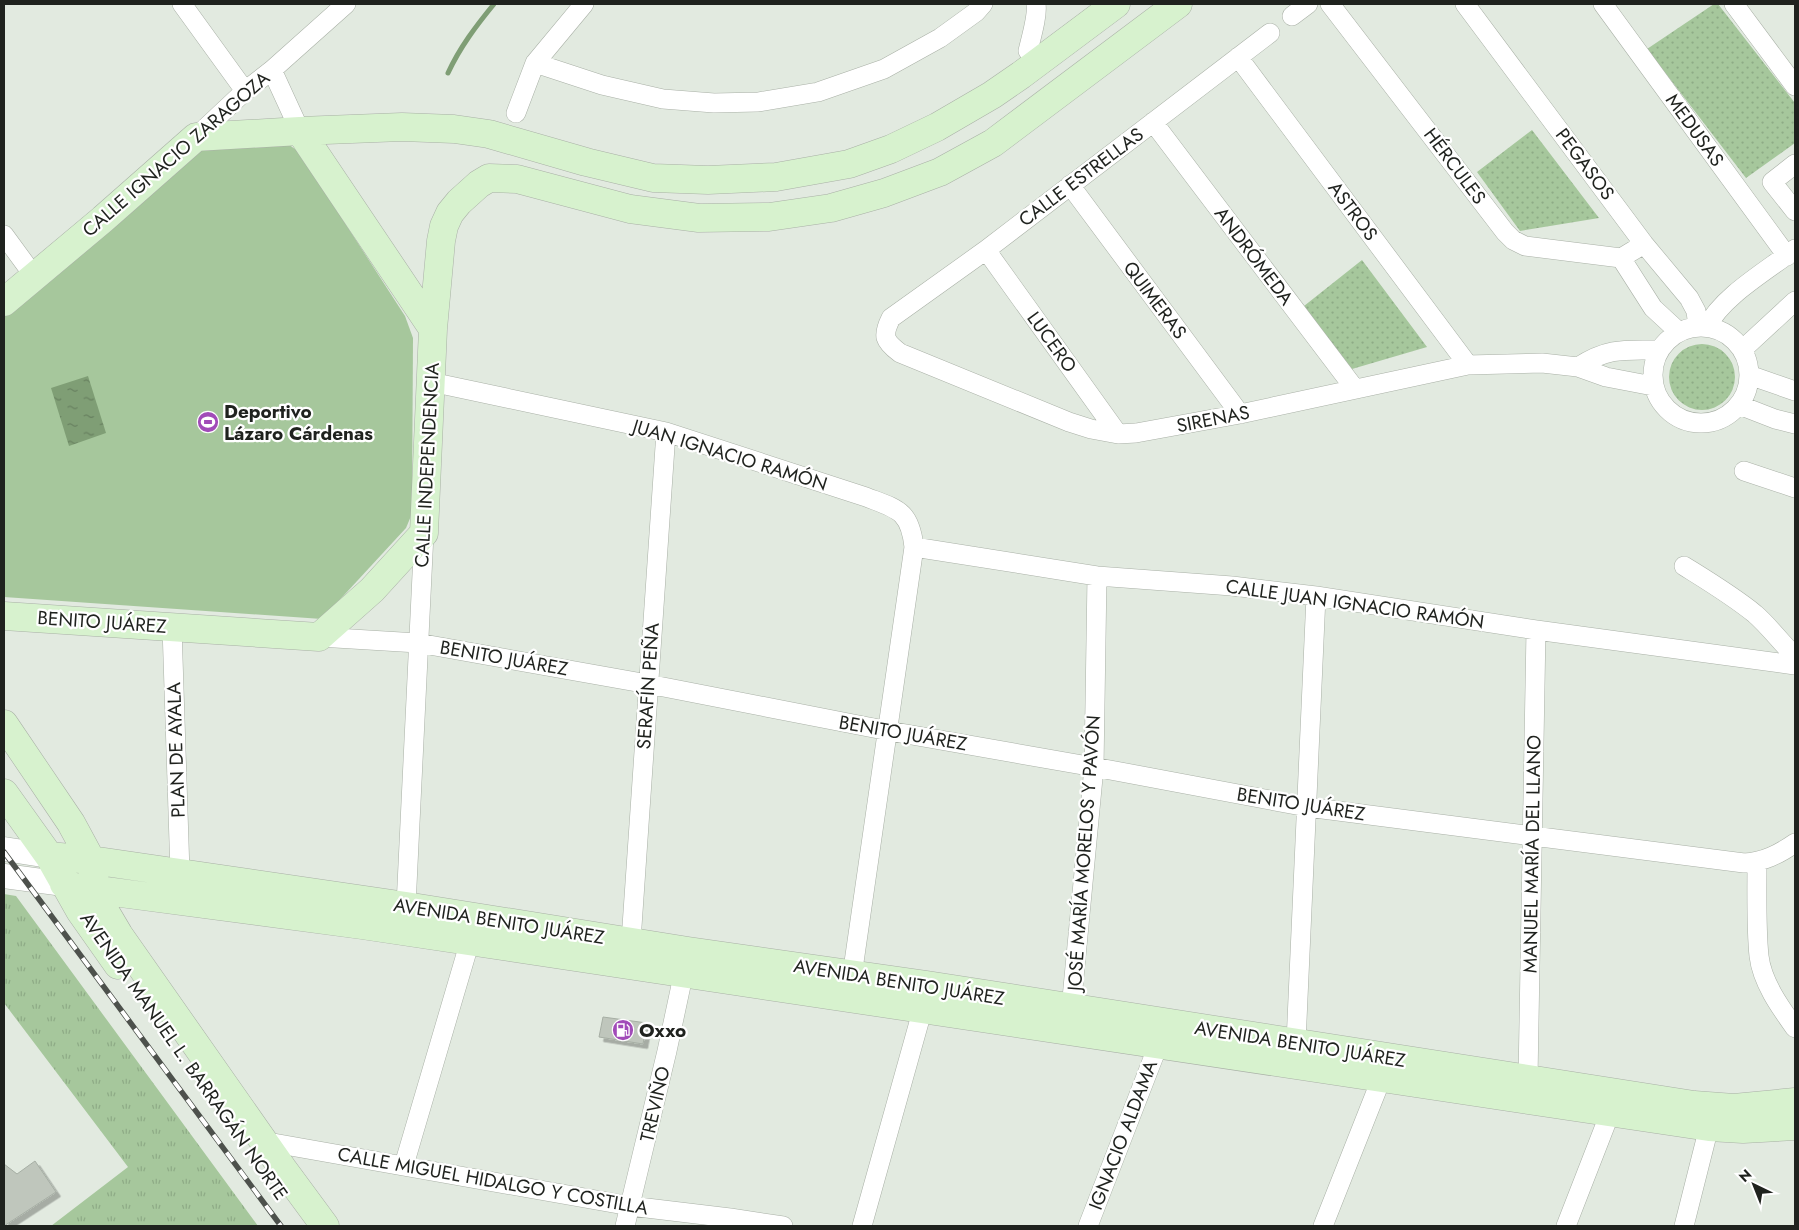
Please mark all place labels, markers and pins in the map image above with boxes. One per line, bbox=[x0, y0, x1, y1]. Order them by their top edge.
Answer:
place label: Deportivo Lázaro Cárdenas bbox=[224, 398, 373, 447]
sports icon: Deportivo Lázaro Cárdenas bbox=[196, 410, 220, 434]
place label: Oxxo bbox=[639, 1017, 686, 1044]
fuel station icon: Oxxo bbox=[611, 1018, 635, 1042]

